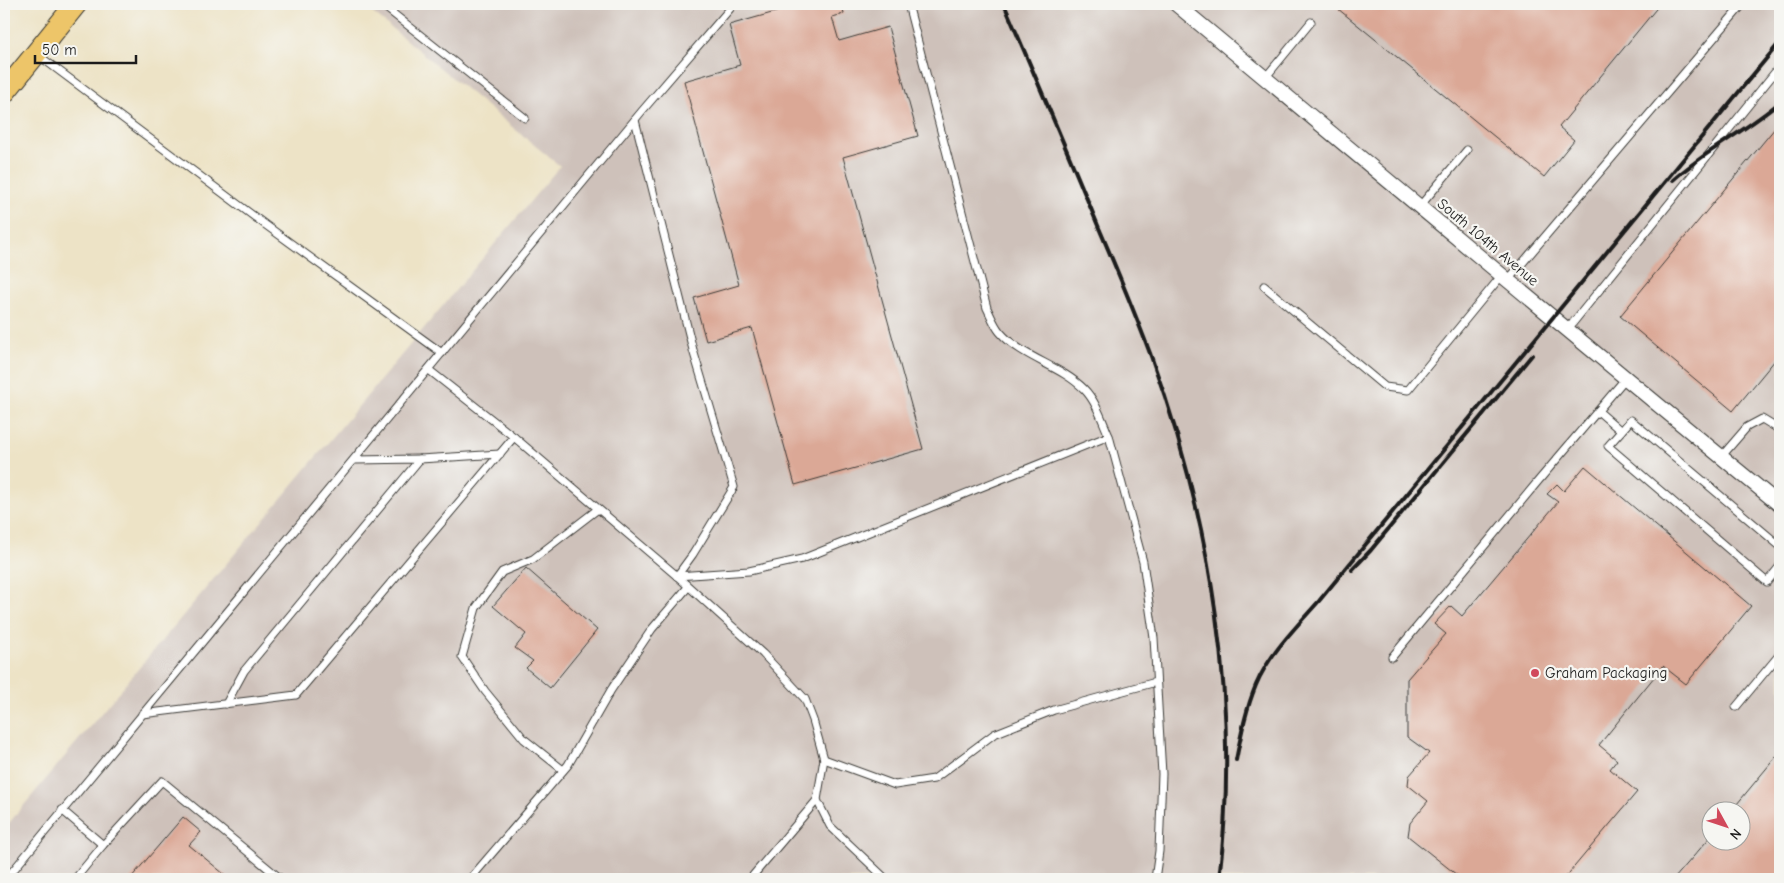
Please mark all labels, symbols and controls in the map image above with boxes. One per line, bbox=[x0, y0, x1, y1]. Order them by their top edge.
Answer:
scale bar bbox=[35, 32, 136, 64]
text: 50 m bbox=[42, 41, 77, 59]
street label: South 104th Avenue bbox=[1434, 194, 1543, 290]
place label: Graham Packaging bbox=[1545, 664, 1667, 682]
marker: Graham Packaging bbox=[1529, 667, 1541, 679]
north arrow bbox=[1702, 800, 1752, 850]
text: N bbox=[1726, 825, 1745, 843]

